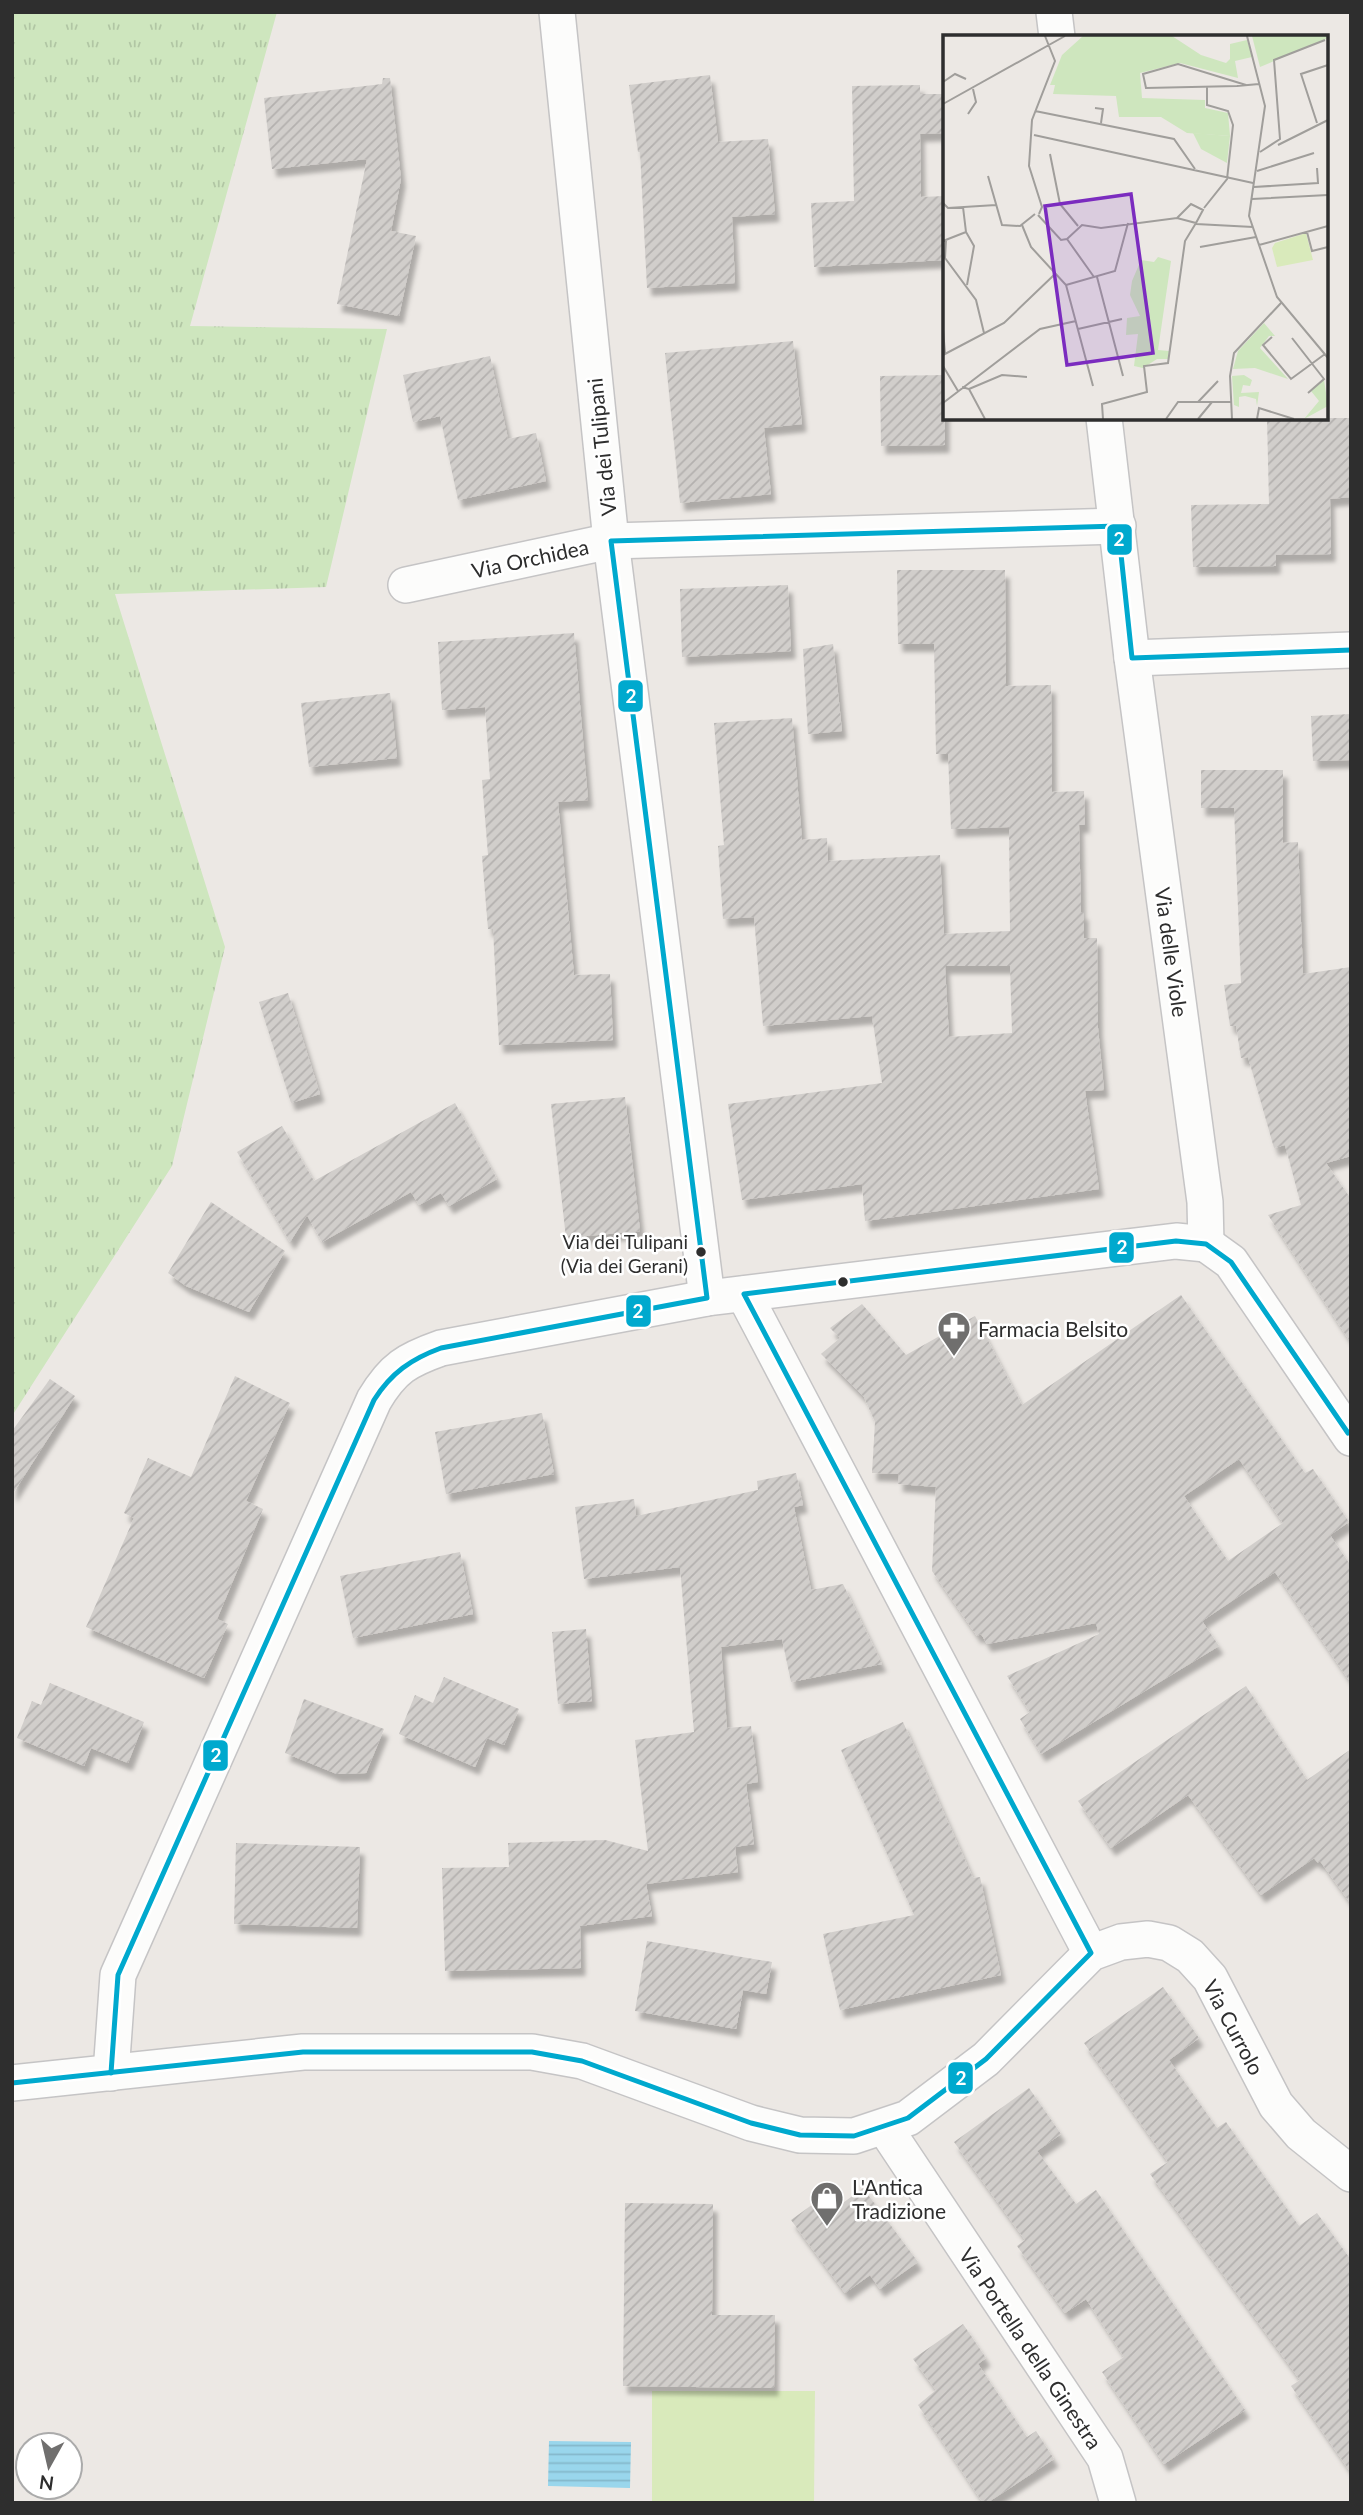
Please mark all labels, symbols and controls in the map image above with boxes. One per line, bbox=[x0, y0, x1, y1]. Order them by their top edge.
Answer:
inset map bbox=[943, 35, 1328, 420]
street label: Via dei Tulipani bbox=[581, 377, 621, 517]
line badge: 2 bbox=[1106, 523, 1133, 556]
text: 2 bbox=[1113, 527, 1125, 550]
street label: Via Orchidea bbox=[469, 533, 591, 583]
line badge: 2 bbox=[617, 679, 644, 713]
text: 2 bbox=[625, 684, 637, 707]
street label: Via delle Viole bbox=[1151, 886, 1193, 1018]
place label: Via dei Tulipani (Via dei Gerani) bbox=[561, 1230, 688, 1277]
line badge: 2 bbox=[1108, 1231, 1135, 1264]
text: 2 bbox=[1116, 1235, 1128, 1258]
marker: Via dei Tulipani (Via dei Gerani) bbox=[694, 1245, 708, 1259]
unlabelled marker bbox=[836, 1275, 850, 1289]
line badge: 2 bbox=[625, 1294, 652, 1328]
text: 2 bbox=[632, 1299, 644, 1322]
pharmacy icon: Farmacia Belsito bbox=[935, 1309, 973, 1358]
place label: Farmacia Belsito bbox=[978, 1316, 1128, 1341]
line badge: 2 bbox=[202, 1739, 229, 1772]
text: 2 bbox=[210, 1743, 222, 1766]
street label: Via Currolo bbox=[1198, 1975, 1270, 2079]
line badge: 2 bbox=[947, 2061, 974, 2095]
text: 2 bbox=[955, 2066, 967, 2089]
place label: L'Antica Tradizione bbox=[852, 2174, 946, 2223]
shop icon: L'Antica Tradizione bbox=[808, 2179, 846, 2228]
street label: Via Portella della Ginestra bbox=[954, 2243, 1108, 2453]
north arrow bbox=[14, 2431, 84, 2501]
text: N bbox=[38, 2471, 55, 2496]

